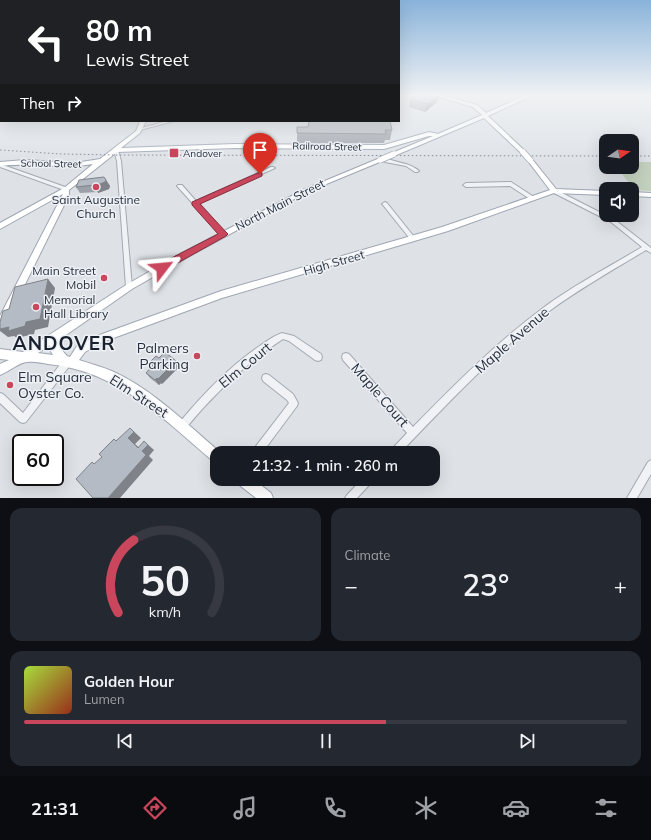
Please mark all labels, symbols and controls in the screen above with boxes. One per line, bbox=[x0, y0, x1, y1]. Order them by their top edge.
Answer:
text: 80 m bbox=[86, 13, 152, 48]
icon: left bbox=[20, 16, 72, 68]
text: Lewis Street bbox=[86, 48, 189, 71]
icon: right bbox=[63, 92, 85, 114]
text: Then bbox=[20, 94, 55, 113]
pin bbox=[243, 133, 277, 174]
north arrow bbox=[599, 134, 639, 174]
map controls bbox=[599, 134, 639, 222]
icon: arrive bbox=[249, 139, 271, 161]
street label: Railroad Street bbox=[292, 139, 362, 154]
marker: Andover bbox=[168, 147, 180, 159]
place label: Andover bbox=[183, 147, 223, 160]
street label: School Street bbox=[20, 156, 82, 171]
street label: North Main Street bbox=[232, 175, 327, 234]
marker: Saint Augustine Church bbox=[91, 182, 101, 192]
button: sound bbox=[599, 182, 639, 222]
place label: Saint Augustine Church bbox=[52, 192, 140, 221]
position arrow bbox=[141, 247, 183, 289]
street label: High Street bbox=[302, 247, 366, 278]
place label: Main Street Mobil bbox=[32, 263, 96, 292]
marker: Main Street Mobil bbox=[99, 273, 109, 283]
place label: Memorial Hall Library bbox=[44, 292, 109, 321]
marker: Memorial Hall Library bbox=[31, 302, 41, 312]
street label: Maple Avenue bbox=[471, 303, 553, 377]
district label: ANDOVER bbox=[12, 331, 116, 355]
street label: Elm Court bbox=[215, 338, 275, 392]
place label: Palmers Parking bbox=[137, 339, 189, 373]
marker: Palmers Parking bbox=[192, 351, 202, 361]
street label: Maple Court bbox=[347, 359, 413, 431]
place label: Elm Square Oyster Co. bbox=[18, 368, 92, 402]
street label: Elm Street bbox=[106, 370, 172, 422]
marker: Elm Square Oyster Co. bbox=[5, 380, 15, 390]
speed limit sign: 60 bbox=[12, 434, 64, 486]
text: 21:32 · 1 min · 260 m bbox=[252, 456, 398, 475]
text: Climate bbox=[345, 547, 390, 563]
text: 50 bbox=[140, 553, 190, 605]
text: 23° bbox=[462, 566, 509, 604]
text: − bbox=[345, 572, 358, 600]
text: + bbox=[614, 572, 627, 600]
text: km/h bbox=[149, 602, 181, 620]
text: Golden Hour bbox=[84, 672, 174, 691]
text: Lumen bbox=[84, 691, 125, 707]
icon: previous bbox=[114, 730, 136, 752]
icon: pause bbox=[315, 730, 337, 752]
icon: next bbox=[516, 730, 538, 752]
icon: directions bbox=[141, 794, 169, 822]
icon: music bbox=[231, 794, 259, 822]
icon: phone bbox=[321, 794, 349, 822]
icon: climate bbox=[412, 794, 440, 822]
icon: car bbox=[502, 794, 530, 822]
icon: filters bbox=[592, 794, 620, 822]
text: 21:31 bbox=[31, 797, 79, 820]

